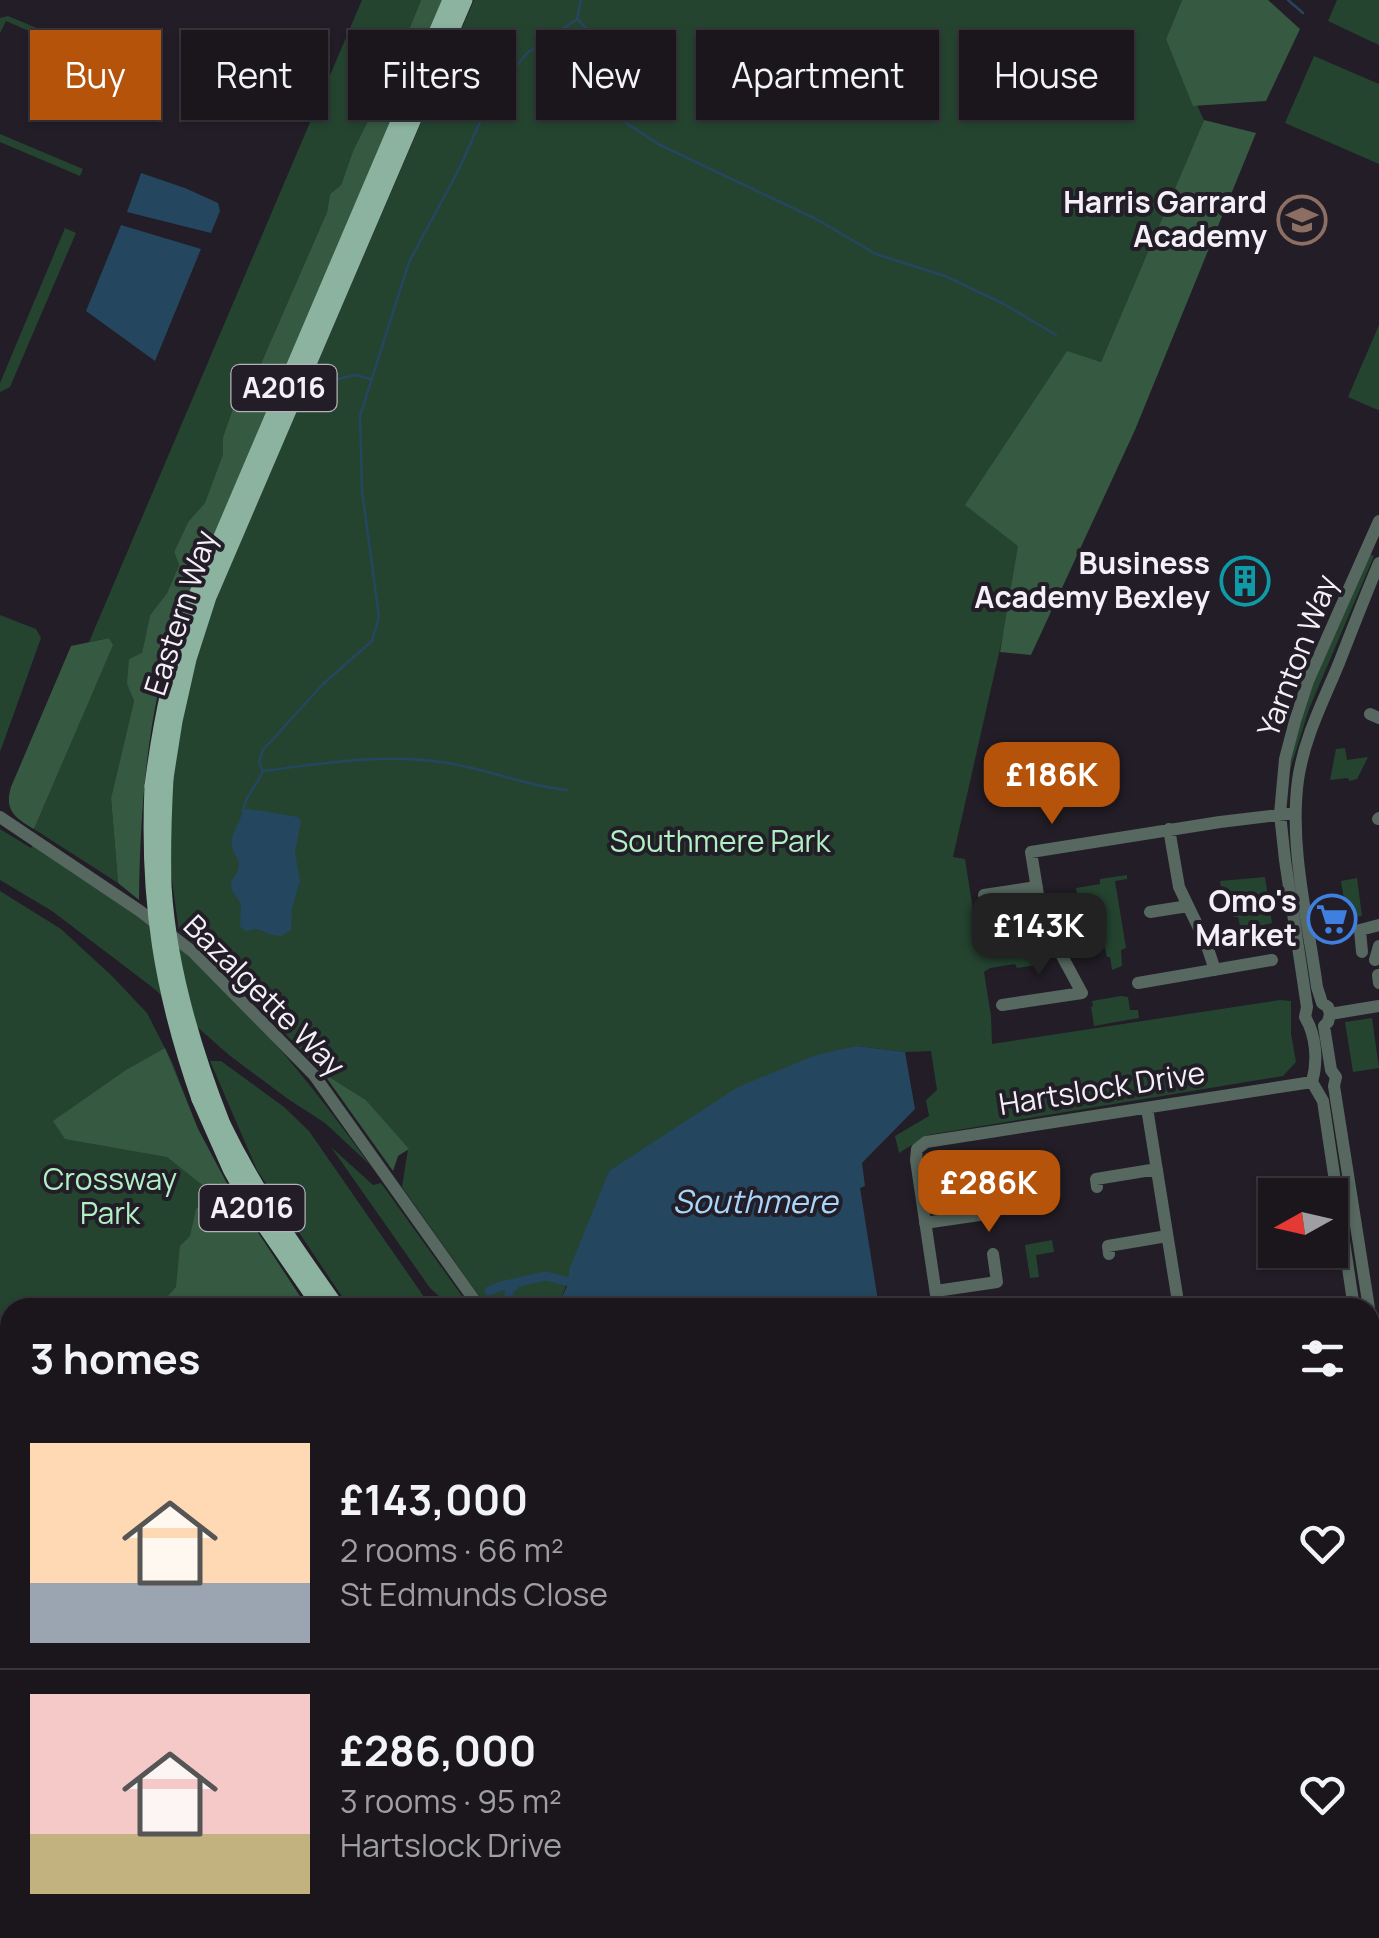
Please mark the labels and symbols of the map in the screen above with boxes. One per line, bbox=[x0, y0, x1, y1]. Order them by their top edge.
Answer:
place label: Harris Garrard Academy bbox=[1063, 181, 1267, 256]
school or university icon: Harris Garrard Academy bbox=[1276, 194, 1328, 246]
road number: A2016 bbox=[232, 365, 336, 411]
street label: Eastern Way bbox=[134, 525, 226, 700]
place label: Business Academy Bexley bbox=[974, 542, 1210, 617]
building icon: Business Academy Bexley bbox=[1219, 555, 1271, 607]
street label: Yarnton Way bbox=[1247, 568, 1346, 743]
pin: £186K bbox=[982, 742, 1122, 827]
park label: Southmere Park bbox=[610, 820, 831, 861]
place label: Omo's Market bbox=[1195, 880, 1297, 955]
pin: £143K bbox=[969, 893, 1109, 978]
supermarket icon: Omo's Market bbox=[1306, 893, 1358, 945]
street label: Bazalgette Way bbox=[175, 905, 355, 1085]
street label: Hartslock Drive bbox=[996, 1051, 1208, 1124]
pin: £286K bbox=[919, 1150, 1059, 1235]
park label: Crossway Park bbox=[43, 1158, 177, 1233]
north arrow bbox=[1258, 1178, 1348, 1268]
water label: Southmere bbox=[672, 1179, 840, 1223]
road number: A2016 bbox=[200, 1185, 304, 1231]

